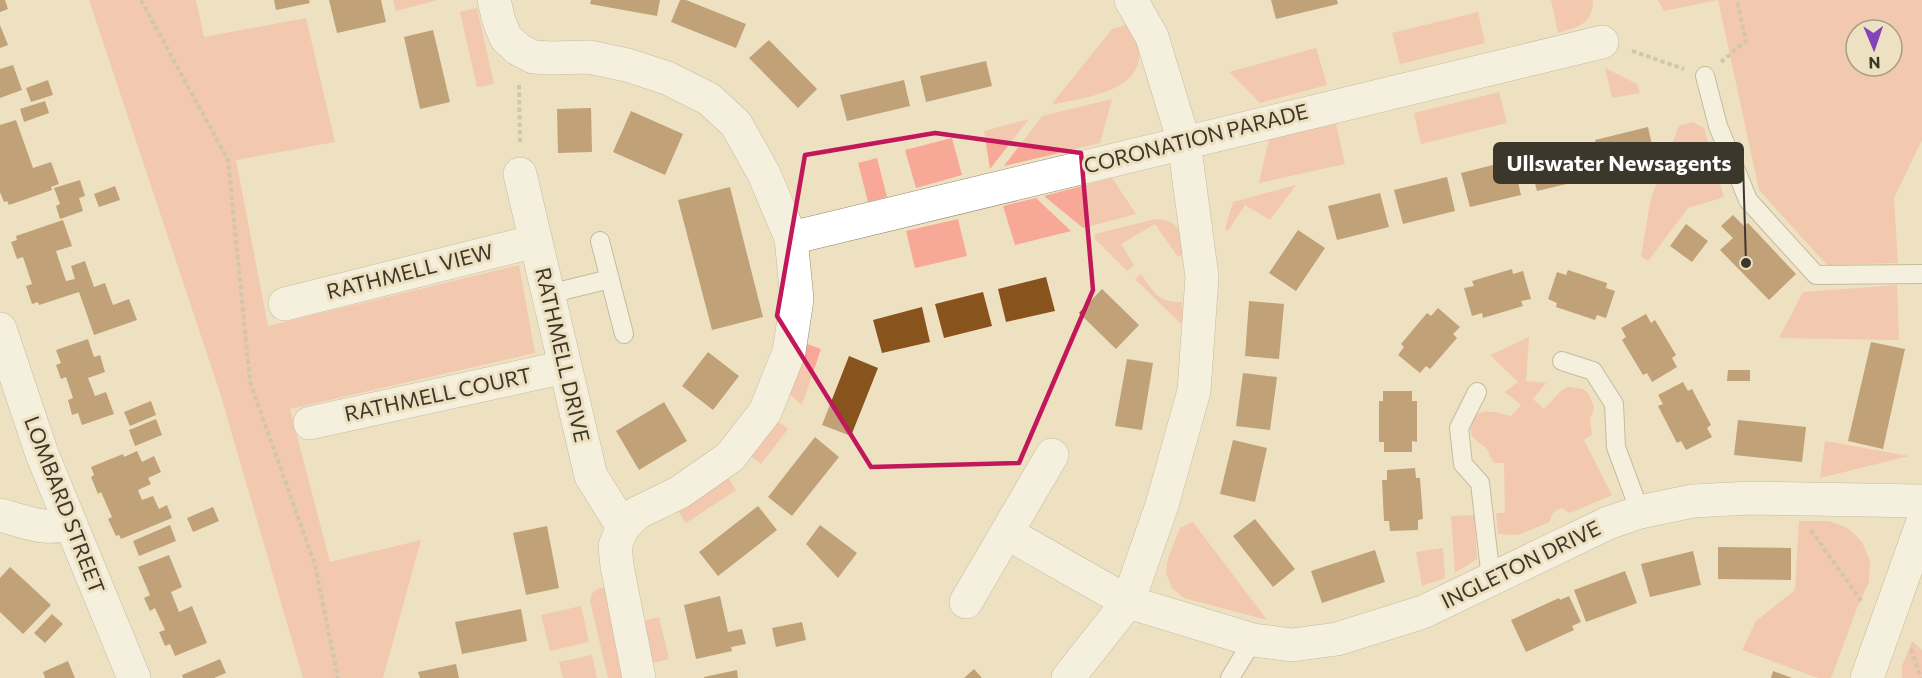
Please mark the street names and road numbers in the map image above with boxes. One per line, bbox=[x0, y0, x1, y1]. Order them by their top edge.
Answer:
street label: CORONATION PARADE bbox=[1081, 98, 1310, 178]
street label: RATHMELL VIEW bbox=[324, 238, 495, 303]
street label: RATHMELL DRIVE bbox=[531, 265, 596, 445]
street label: RATHMELL COURT bbox=[342, 361, 533, 426]
street label: LOMBARD STREET bbox=[20, 412, 111, 597]
street label: INGLETON DRIVE bbox=[1437, 514, 1604, 613]

